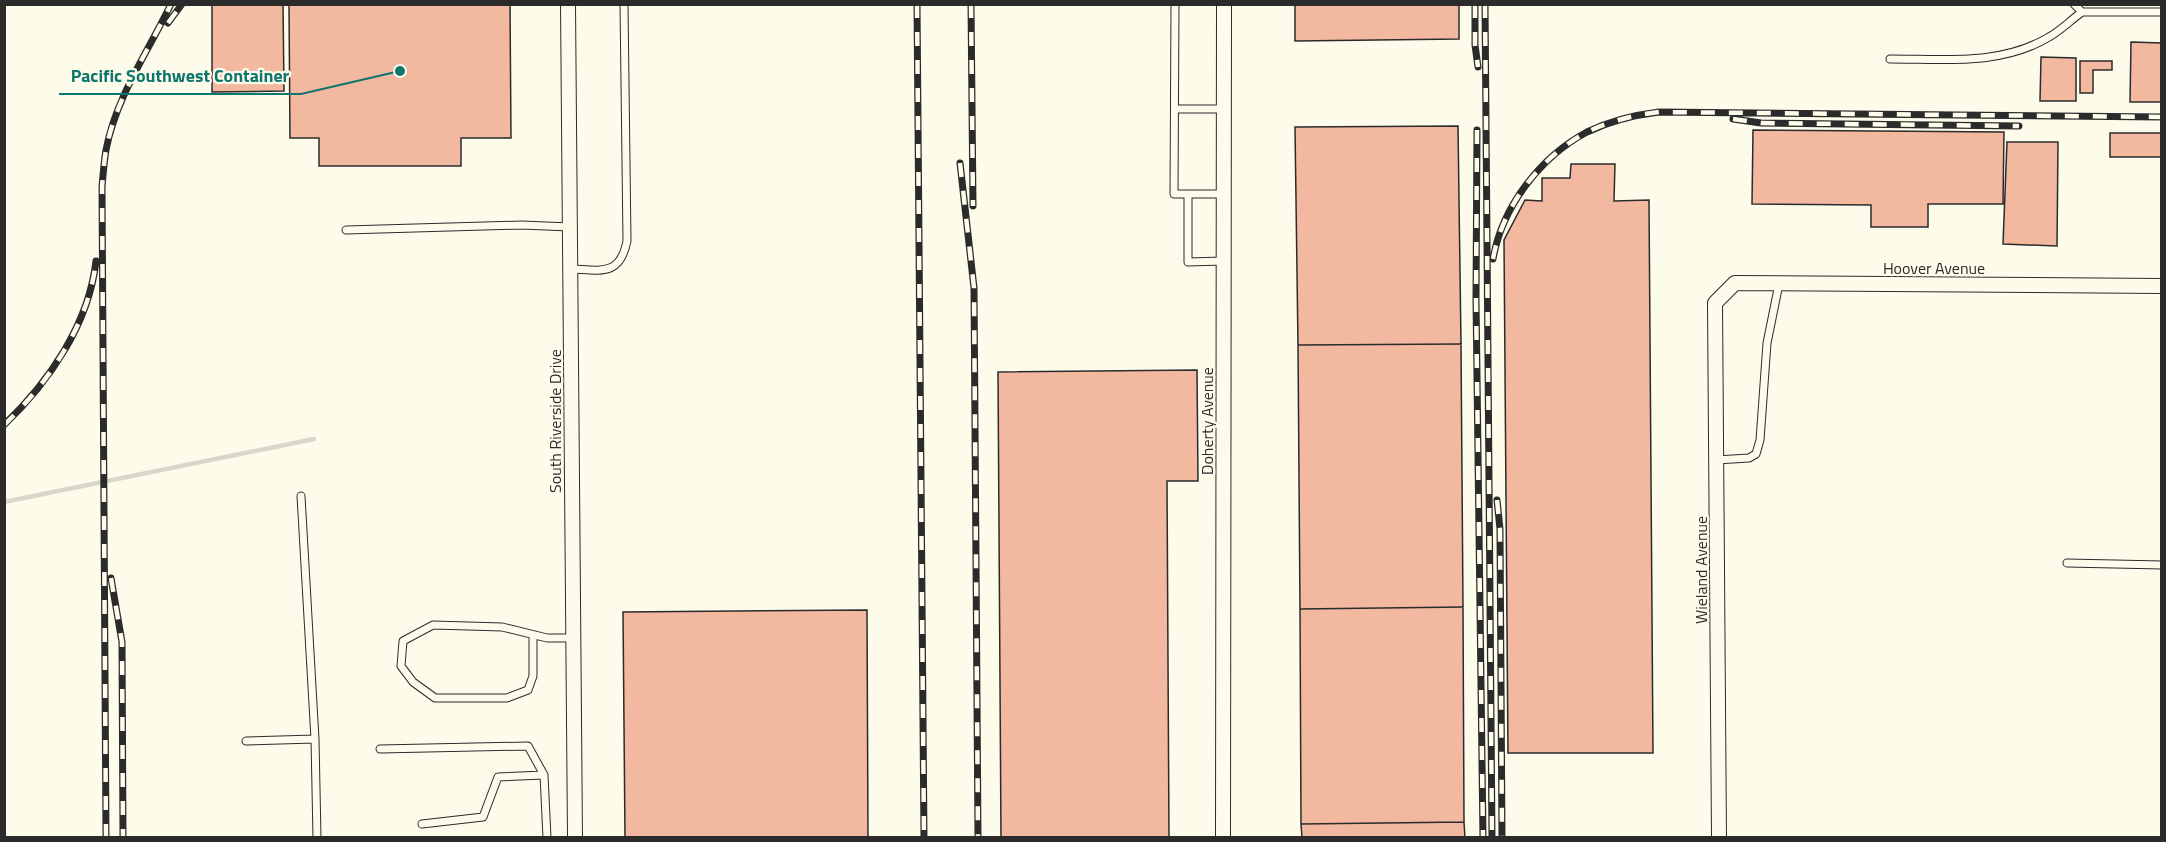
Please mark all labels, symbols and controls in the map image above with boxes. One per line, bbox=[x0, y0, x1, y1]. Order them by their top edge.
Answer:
callout: Pacific Southwest Container bbox=[59, 58, 301, 94]
text: Pacific Southwest Container bbox=[71, 62, 290, 89]
street label: Hoover Avenue bbox=[1883, 256, 1985, 280]
street label: South Riverside Drive bbox=[543, 349, 567, 493]
street label: Doherty Avenue bbox=[1195, 367, 1219, 475]
street label: Wieland Avenue bbox=[1689, 516, 1713, 624]

